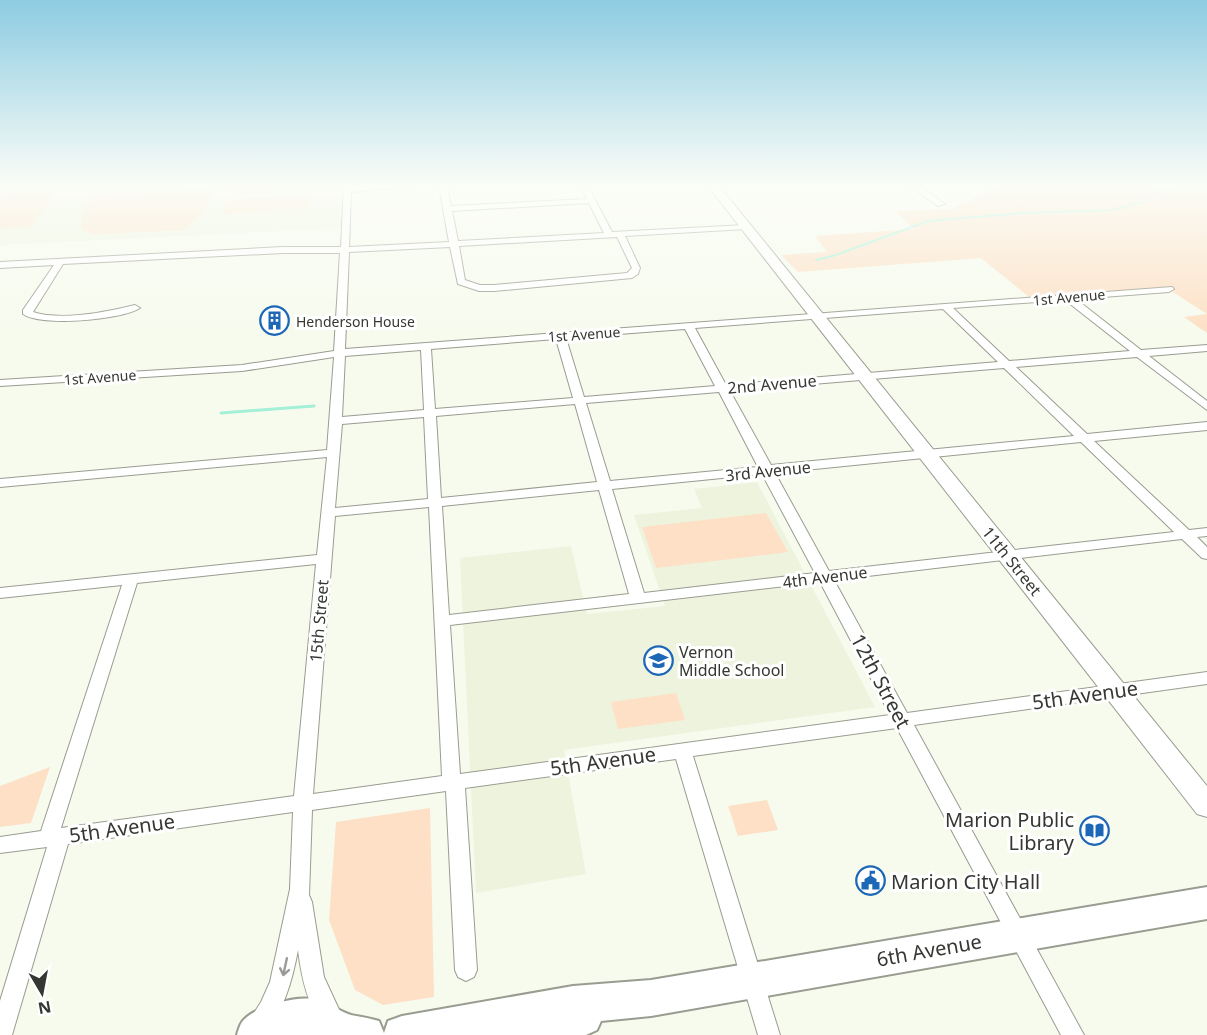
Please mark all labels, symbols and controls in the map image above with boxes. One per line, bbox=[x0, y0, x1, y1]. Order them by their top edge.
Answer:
street label: 1st Avenue bbox=[1032, 284, 1106, 310]
building icon: Henderson House bbox=[259, 305, 291, 337]
place label: Henderson House bbox=[296, 312, 415, 331]
street label: 1st Avenue bbox=[547, 322, 621, 346]
street label: 1st Avenue bbox=[63, 365, 137, 389]
street label: 2nd Avenue bbox=[727, 369, 817, 399]
street label: 3rd Avenue bbox=[724, 456, 812, 486]
street label: 11th Street bbox=[977, 522, 1047, 600]
street label: 4th Avenue bbox=[781, 561, 869, 593]
street label: 15th Street bbox=[304, 579, 334, 663]
street label: 12th Street bbox=[845, 629, 917, 733]
place label: Vernon Middle School bbox=[679, 641, 784, 681]
school or university icon: Vernon Middle School bbox=[642, 645, 674, 677]
street label: 5th Avenue bbox=[1030, 674, 1140, 716]
street label: 5th Avenue bbox=[548, 740, 658, 782]
place label: Marion Public Library bbox=[945, 806, 1075, 856]
street label: 5th Avenue bbox=[67, 807, 177, 849]
library icon: Marion Public Library bbox=[1079, 814, 1111, 846]
public building icon: Marion City Hall bbox=[854, 865, 886, 897]
place label: Marion City Hall bbox=[891, 868, 1040, 895]
street label: 6th Avenue bbox=[874, 927, 984, 973]
one-way arrow bbox=[279, 956, 290, 976]
north arrow bbox=[12, 963, 72, 1023]
text: N bbox=[36, 996, 53, 1020]

